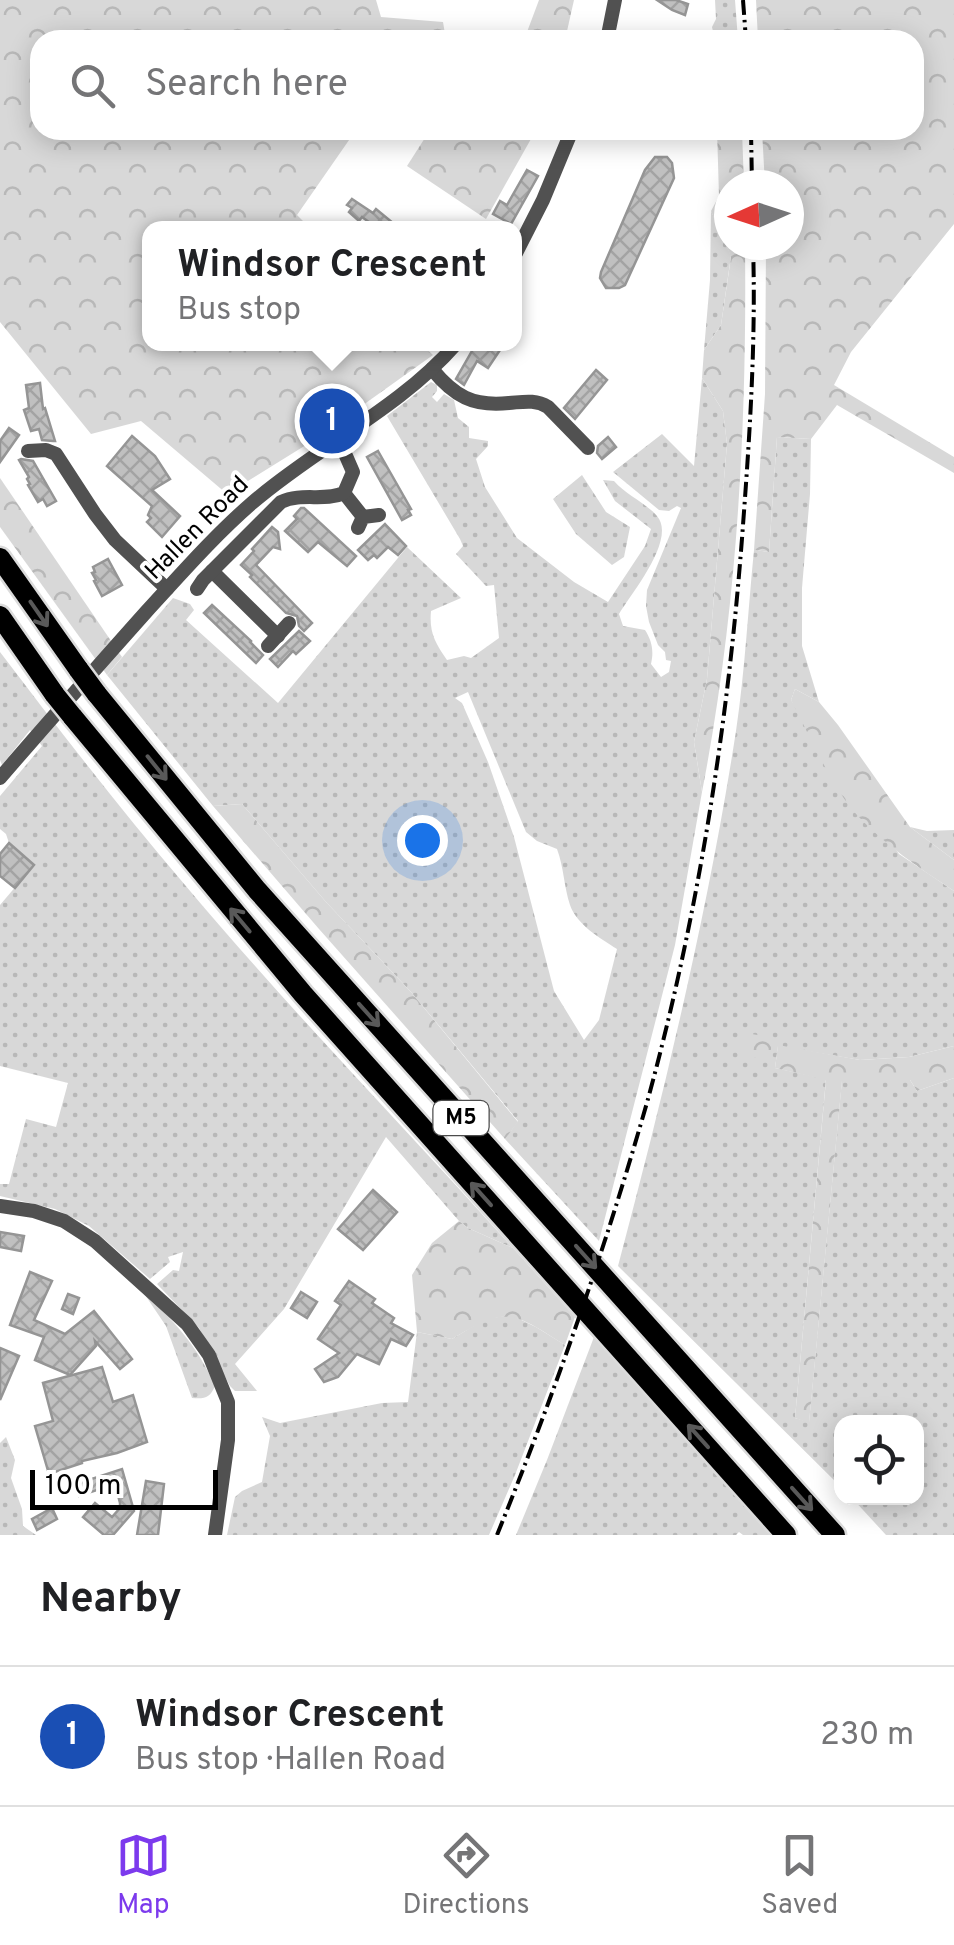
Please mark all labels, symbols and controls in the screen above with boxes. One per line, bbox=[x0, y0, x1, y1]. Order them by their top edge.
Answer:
search box bbox=[30, 30, 924, 140]
icon: search bbox=[65, 58, 120, 113]
text: Search here bbox=[145, 61, 348, 110]
north arrow bbox=[714, 170, 804, 260]
popup bbox=[142, 221, 522, 351]
text: Windsor Crescent bbox=[177, 242, 487, 291]
text: Bus stop bbox=[177, 291, 301, 331]
pin: 1 bbox=[300, 384, 364, 458]
street label: Hallen Road bbox=[139, 470, 257, 588]
one-way arrow bbox=[28, 600, 49, 627]
one-way arrow bbox=[146, 754, 168, 781]
your location bbox=[397, 815, 448, 866]
one-way arrow bbox=[229, 908, 251, 934]
one-way arrow bbox=[357, 1002, 380, 1027]
road number: M5 bbox=[434, 1101, 488, 1135]
one-way arrow bbox=[470, 1182, 493, 1207]
one-way arrow bbox=[574, 1244, 597, 1269]
map controls bbox=[834, 1415, 924, 1505]
button: locate bbox=[834, 1415, 924, 1505]
one-way arrow bbox=[686, 1424, 709, 1449]
scale bar bbox=[30, 1465, 218, 1510]
text: 100 m bbox=[45, 1469, 121, 1505]
one-way arrow bbox=[791, 1486, 814, 1511]
text: Nearby bbox=[40, 1574, 182, 1627]
text: Windsor Crescent bbox=[135, 1692, 444, 1741]
text: 1 bbox=[66, 1716, 79, 1756]
text: 230 m bbox=[820, 1716, 914, 1756]
text: Bus stop · Hallen Road bbox=[135, 1741, 446, 1781]
tab: Map bbox=[116, 1828, 171, 1924]
tab: Directions bbox=[402, 1828, 530, 1924]
tab: Saved bbox=[761, 1828, 838, 1924]

